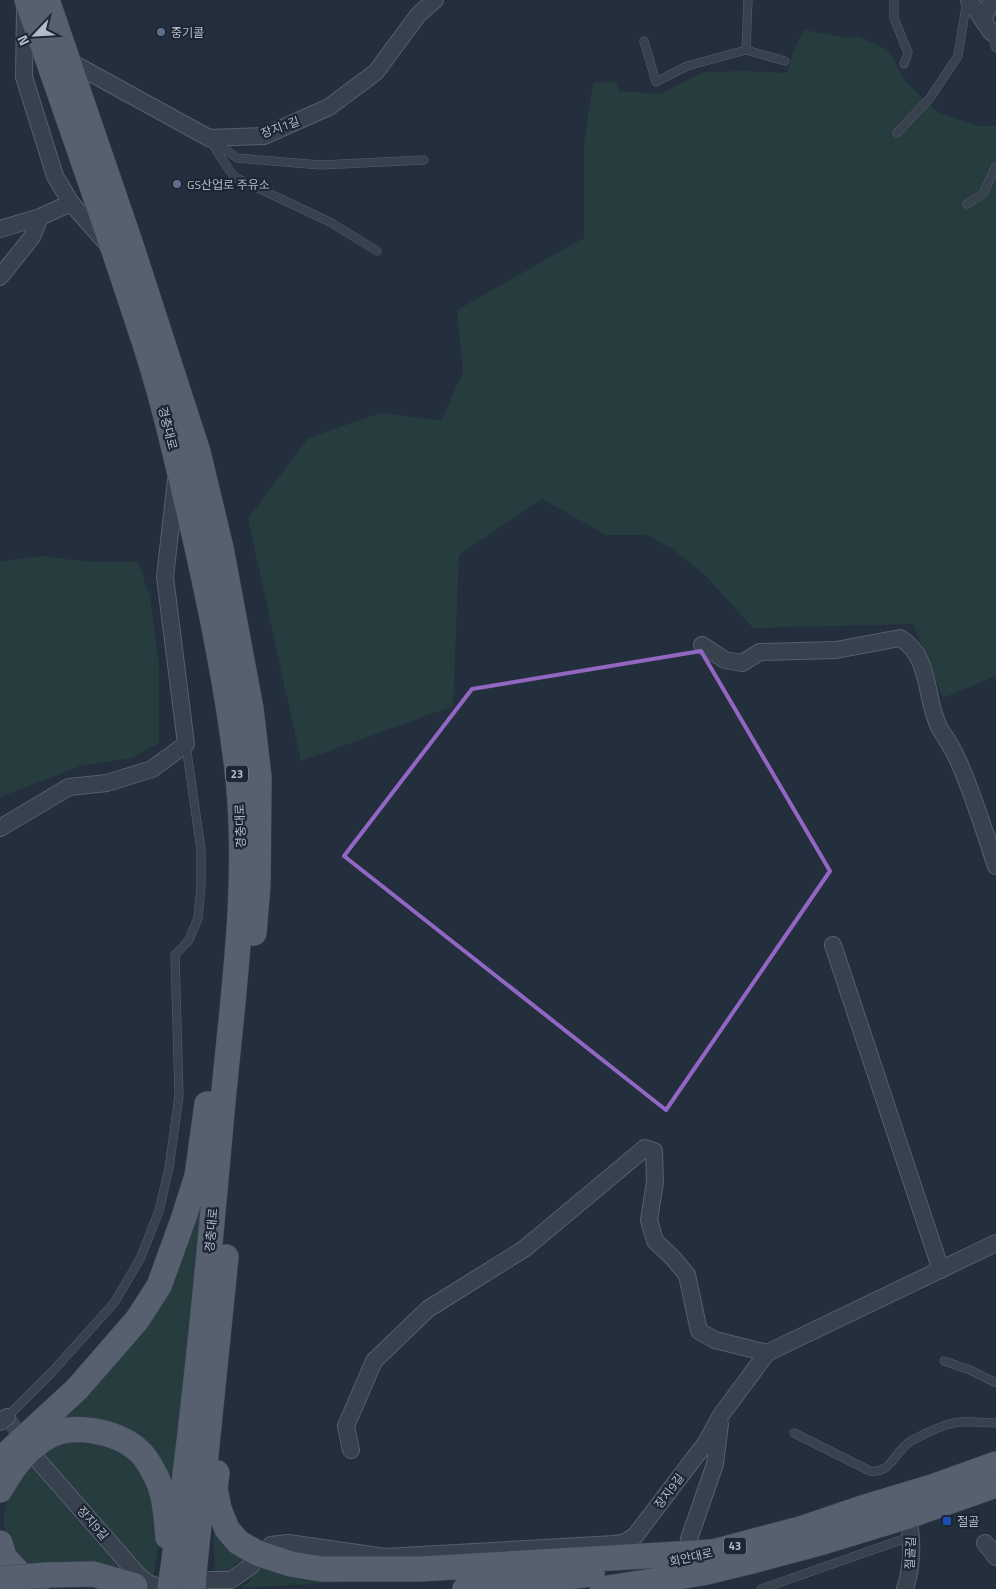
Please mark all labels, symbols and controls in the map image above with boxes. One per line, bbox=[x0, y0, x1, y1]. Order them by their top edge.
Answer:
north arrow bbox=[10, 10, 60, 60]
place label: 중기콜 bbox=[171, 23, 204, 42]
marker: 중기콜 bbox=[155, 26, 167, 38]
text: N bbox=[11, 32, 34, 50]
street label: 장지1길 bbox=[258, 111, 302, 143]
place label: GS산업로 주유소 bbox=[187, 175, 270, 194]
marker: GS산업로 주유소 bbox=[171, 178, 183, 190]
street label: 경충대로 bbox=[153, 404, 183, 452]
road number: 23 bbox=[226, 766, 248, 782]
street label: 경충대로 bbox=[230, 804, 250, 848]
street label: 경충대로 bbox=[200, 1207, 222, 1253]
street label: 장지9길 bbox=[649, 1469, 689, 1513]
street label: 장지9길 bbox=[73, 1502, 113, 1544]
place label: 절골 bbox=[957, 1512, 979, 1531]
marker: 절골 bbox=[941, 1515, 953, 1527]
street label: 절골길 bbox=[900, 1536, 920, 1570]
road number: 43 bbox=[724, 1538, 746, 1554]
street label: 회안대로 bbox=[667, 1543, 715, 1571]

